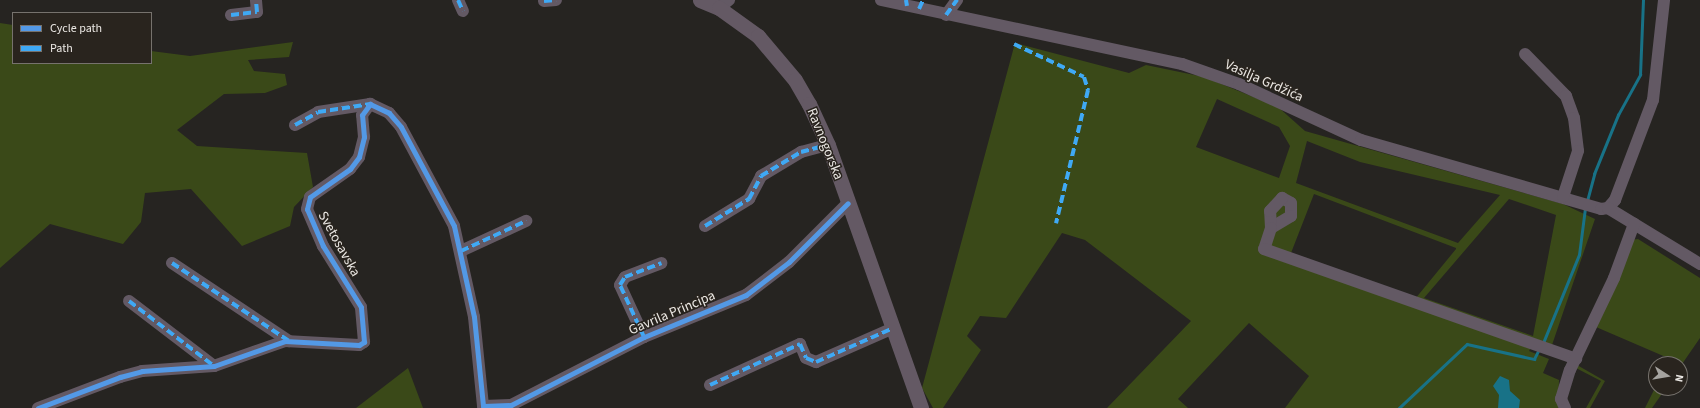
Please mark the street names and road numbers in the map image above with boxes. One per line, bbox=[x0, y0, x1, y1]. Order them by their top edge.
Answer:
street label: Vasilja Grdžića bbox=[1222, 56, 1306, 106]
street label: Ravnogorska bbox=[803, 106, 847, 182]
street label: Svetosavska bbox=[314, 208, 364, 280]
street label: Gavrila Principa bbox=[626, 287, 718, 339]

